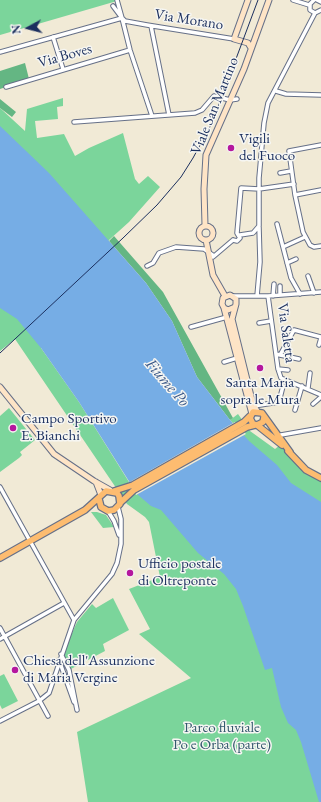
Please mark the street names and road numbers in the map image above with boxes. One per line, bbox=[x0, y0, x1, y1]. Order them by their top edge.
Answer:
street label: Via Morano bbox=[153, 6, 225, 34]
street label: Via Boves bbox=[36, 40, 94, 72]
street label: Viale San Martino bbox=[187, 55, 243, 157]
street label: Via Saletta bbox=[273, 302, 299, 364]

